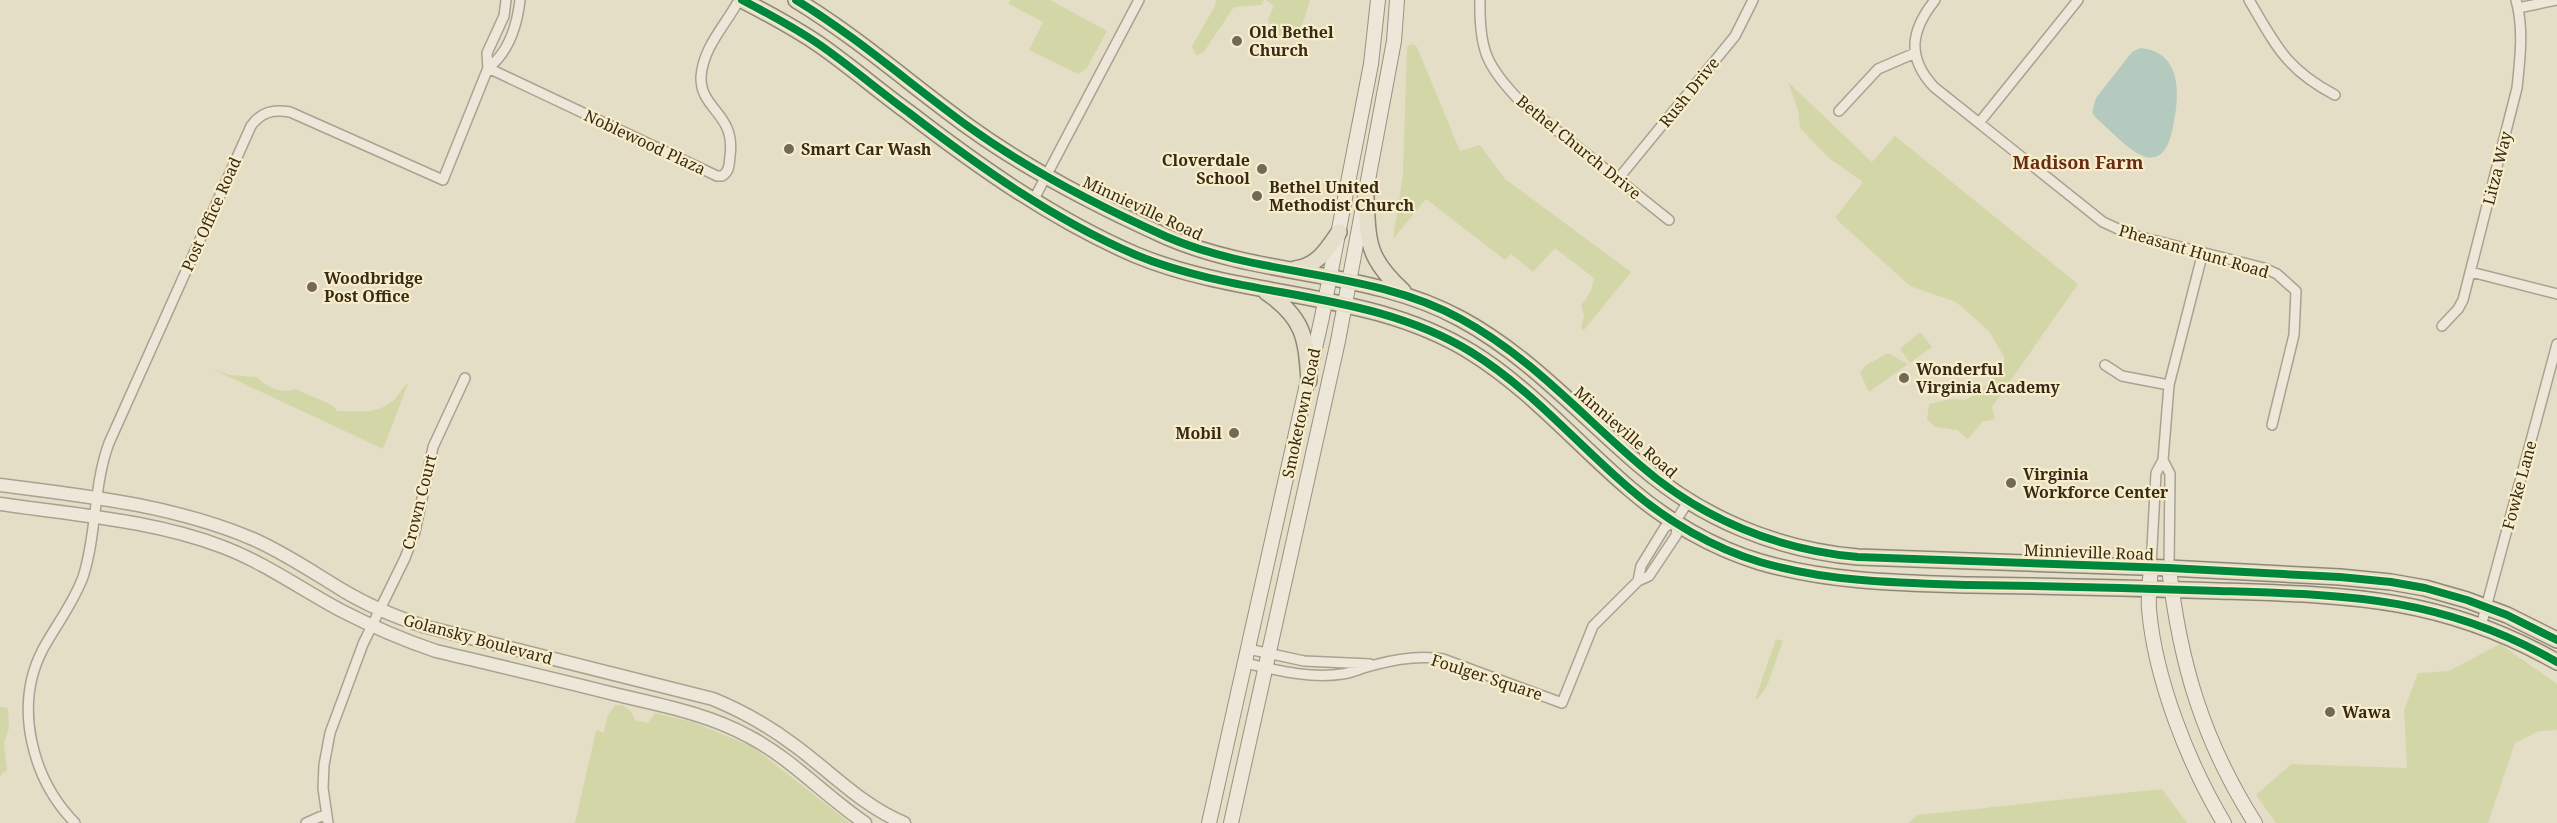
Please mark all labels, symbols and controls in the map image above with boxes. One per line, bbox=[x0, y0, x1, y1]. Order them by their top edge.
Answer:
place label: Old Bethel Church bbox=[1249, 21, 1334, 61]
marker: Old Bethel Church bbox=[1230, 34, 1244, 48]
street label: Rush Drive bbox=[1654, 52, 1724, 132]
street label: Bethel Church Drive bbox=[1512, 90, 1646, 204]
street label: Noblewood Plaza bbox=[581, 104, 709, 180]
street label: Litza Way bbox=[2477, 128, 2517, 207]
place label: Smart Car Wash bbox=[801, 138, 932, 160]
marker: Smart Car Wash bbox=[782, 142, 796, 156]
place label: Cloverdale School bbox=[1162, 149, 1250, 189]
district label: Madison Farm bbox=[2013, 150, 2144, 174]
street label: Post Office Road bbox=[176, 153, 246, 275]
marker: Cloverdale School bbox=[1255, 162, 1269, 176]
street label: Minnieville Road bbox=[1079, 171, 1207, 246]
place label: Bethel United Methodist Church bbox=[1269, 176, 1415, 216]
marker: Bethel United Methodist Church bbox=[1250, 189, 1264, 203]
street label: Pheasant Hunt Road bbox=[2116, 219, 2272, 283]
place label: Woodbridge Post Office bbox=[324, 267, 423, 307]
marker: Woodbridge Post Office bbox=[305, 280, 319, 294]
street label: Smoketown Road bbox=[1276, 346, 1326, 480]
place label: Wonderful Virginia Academy bbox=[1916, 358, 2061, 398]
marker: Wonderful Virginia Academy bbox=[1897, 371, 1911, 385]
street label: Minnieville Road bbox=[1570, 381, 1682, 483]
place label: Mobil bbox=[1175, 422, 1222, 444]
marker: Mobil bbox=[1227, 426, 1241, 440]
street label: Fowke Lane bbox=[2497, 438, 2541, 532]
street label: Crown Court bbox=[397, 452, 442, 552]
place label: Virginia Workforce Center bbox=[2023, 463, 2169, 503]
marker: Virginia Workforce Center bbox=[2004, 476, 2018, 490]
street label: Minnieville Road bbox=[2024, 539, 2155, 565]
street label: Golansky Boulevard bbox=[401, 608, 555, 670]
street label: Foulger Square bbox=[1429, 649, 1545, 705]
place label: Wawa bbox=[2342, 701, 2391, 723]
marker: Wawa bbox=[2323, 705, 2337, 719]

